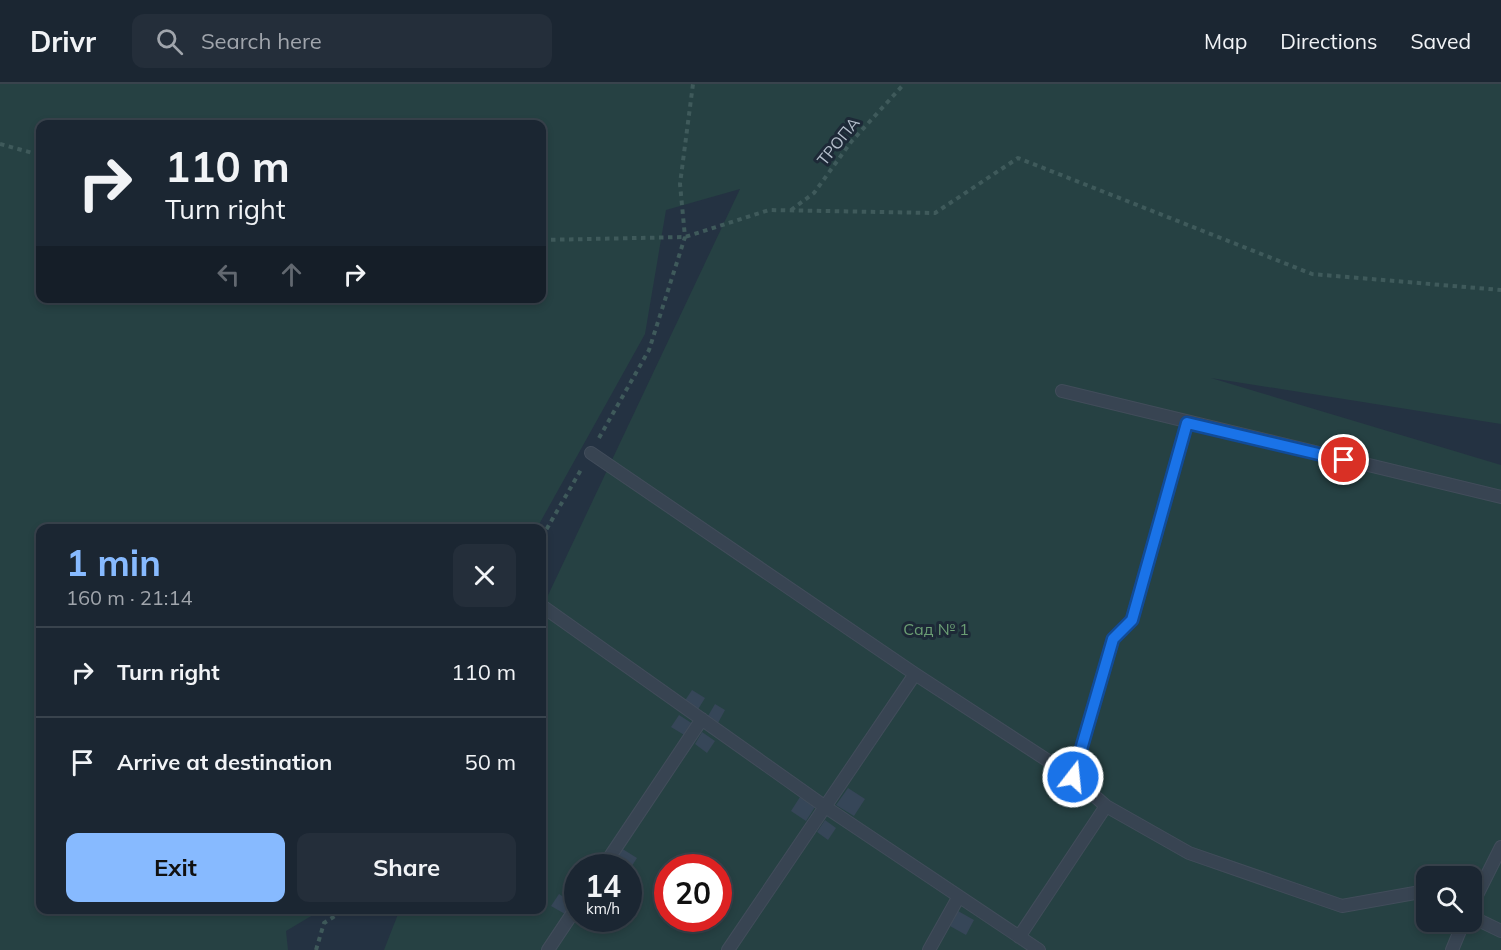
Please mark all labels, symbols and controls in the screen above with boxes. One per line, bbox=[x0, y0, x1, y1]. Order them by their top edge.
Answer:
search box bbox=[132, 14, 552, 68]
text: Drivr bbox=[30, 24, 96, 59]
icon: search bbox=[153, 25, 186, 58]
text: Search here bbox=[201, 27, 322, 55]
text: Map bbox=[1204, 28, 1247, 54]
text: Directions bbox=[1280, 28, 1377, 54]
text: Saved bbox=[1410, 28, 1471, 54]
street label: ТРОПА bbox=[813, 113, 864, 169]
text: 110 m bbox=[165, 140, 290, 193]
icon: right bbox=[66, 144, 144, 222]
text: Turn right bbox=[165, 192, 285, 226]
icon: left bbox=[212, 258, 245, 291]
icon: ahead bbox=[275, 258, 308, 291]
icon: right bbox=[338, 258, 371, 291]
pin bbox=[1318, 434, 1369, 485]
icon: arrive bbox=[1327, 443, 1360, 476]
text: 1 min bbox=[66, 540, 161, 585]
button: close bbox=[453, 544, 516, 607]
text: 160 m · 21:14 bbox=[66, 585, 192, 610]
park label: Сад № 1 bbox=[903, 619, 969, 639]
icon: right bbox=[66, 656, 99, 689]
text: Turn right bbox=[117, 658, 220, 686]
text: 110 m bbox=[451, 658, 516, 686]
position arrow bbox=[1041, 745, 1105, 809]
icon: arrive bbox=[66, 746, 99, 779]
text: Arrive at destination bbox=[117, 748, 332, 776]
text: 50 m bbox=[465, 748, 516, 776]
button: Exit bbox=[66, 833, 285, 902]
button: Share bbox=[297, 833, 516, 902]
speed limit sign: 20 bbox=[654, 854, 732, 932]
map controls bbox=[1416, 866, 1482, 932]
button: search bbox=[1416, 866, 1482, 932]
text: 14 bbox=[585, 867, 621, 905]
text: km/h bbox=[586, 899, 620, 918]

